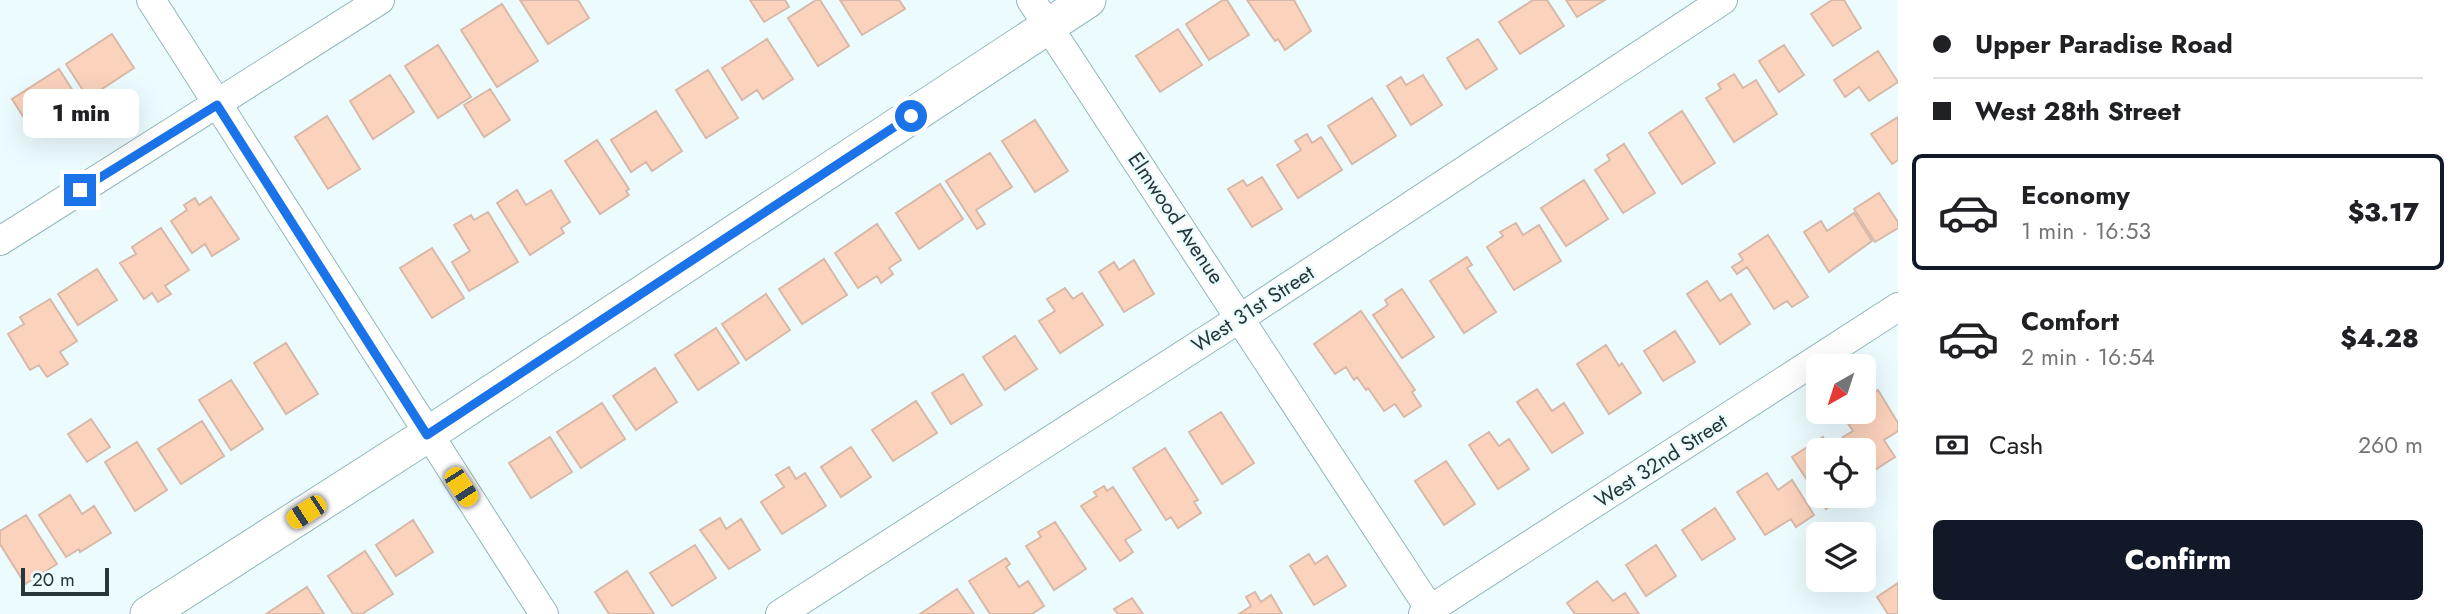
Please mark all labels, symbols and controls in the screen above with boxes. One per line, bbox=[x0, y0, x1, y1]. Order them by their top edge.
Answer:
text: Upper Paradise Road bbox=[1975, 25, 2233, 63]
callout: 1 min bbox=[22, 88, 138, 138]
text: West 28th Street bbox=[1975, 92, 2181, 130]
text: 1 min bbox=[52, 96, 110, 130]
route start bbox=[895, 100, 927, 132]
street label: Elmwood Avenue bbox=[1121, 146, 1231, 290]
route end bbox=[64, 174, 96, 206]
text: Economy bbox=[2021, 176, 2130, 214]
icon: car bbox=[1937, 181, 2000, 244]
text: $3.17 bbox=[2348, 193, 2419, 231]
text: 1 min · 16:53 bbox=[2021, 214, 2151, 248]
street label: West 31st Street bbox=[1186, 258, 1320, 360]
text: Comfort bbox=[2021, 302, 2119, 340]
icon: car bbox=[1937, 307, 2000, 370]
text: $4.28 bbox=[2340, 319, 2419, 357]
text: 2 min · 16:54 bbox=[2021, 340, 2155, 374]
north arrow bbox=[1806, 354, 1876, 424]
map controls bbox=[1806, 354, 1876, 592]
street label: West 32nd Street bbox=[1589, 407, 1733, 515]
icon: cash bbox=[1933, 426, 1971, 464]
text: Cash bbox=[1989, 426, 2043, 464]
text: 260 m bbox=[2358, 428, 2423, 462]
button: locate bbox=[1806, 438, 1876, 508]
car bbox=[441, 464, 482, 510]
car bbox=[283, 492, 330, 532]
button: Confirm bbox=[1933, 520, 2423, 600]
button: layers bbox=[1806, 522, 1876, 592]
scale bar bbox=[21, 565, 108, 597]
text: 20 m bbox=[32, 566, 75, 593]

